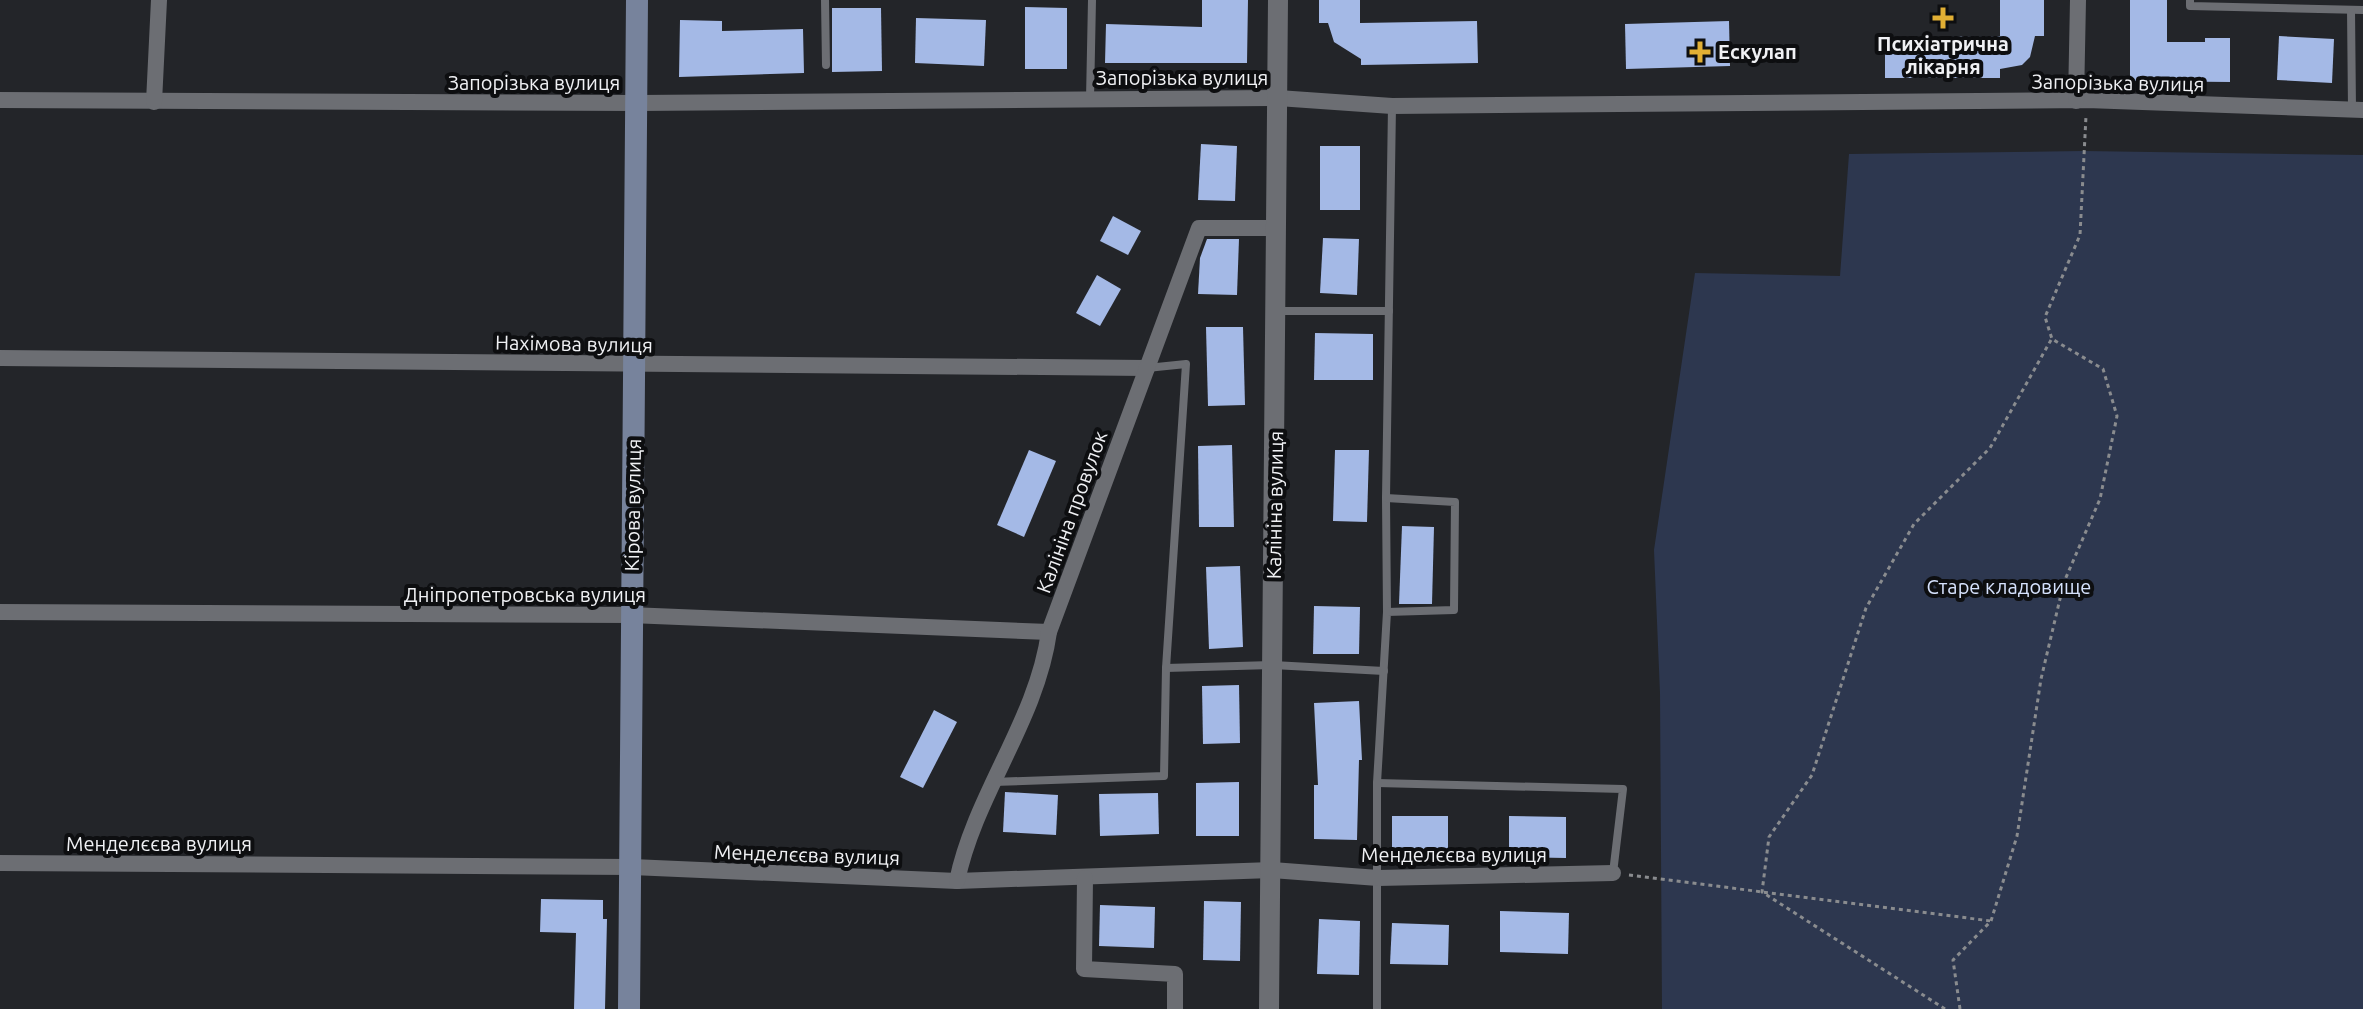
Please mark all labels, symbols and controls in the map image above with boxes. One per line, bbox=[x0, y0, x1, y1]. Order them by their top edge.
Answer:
marker: Психіатрична лікарня bbox=[1932, 7, 1954, 29]
place label: Психіатрична лікарня bbox=[1877, 32, 2009, 78]
place label: Ескулап bbox=[1718, 40, 1797, 63]
marker: Ескулап bbox=[1689, 41, 1711, 63]
street label: Запорізька вулиця bbox=[1096, 66, 1268, 89]
street label: Запорізька вулиця bbox=[2032, 69, 2204, 96]
street label: Запорізька вулиця bbox=[448, 71, 620, 94]
street label: Нахімова вулиця bbox=[495, 331, 653, 356]
street label: Калініна провулок bbox=[1031, 428, 1112, 596]
street label: Калініна вулиця bbox=[1262, 431, 1287, 579]
street label: Кірова вулиця bbox=[620, 438, 645, 571]
park label: Старе кладовище bbox=[1927, 575, 2091, 598]
street label: Дніпропетровська вулиця bbox=[404, 583, 646, 606]
street label: Менделєєва вулиця bbox=[66, 832, 252, 855]
street label: Менделєєва вулиця bbox=[714, 840, 900, 869]
street label: Менделєєва вулиця bbox=[1361, 843, 1547, 866]

